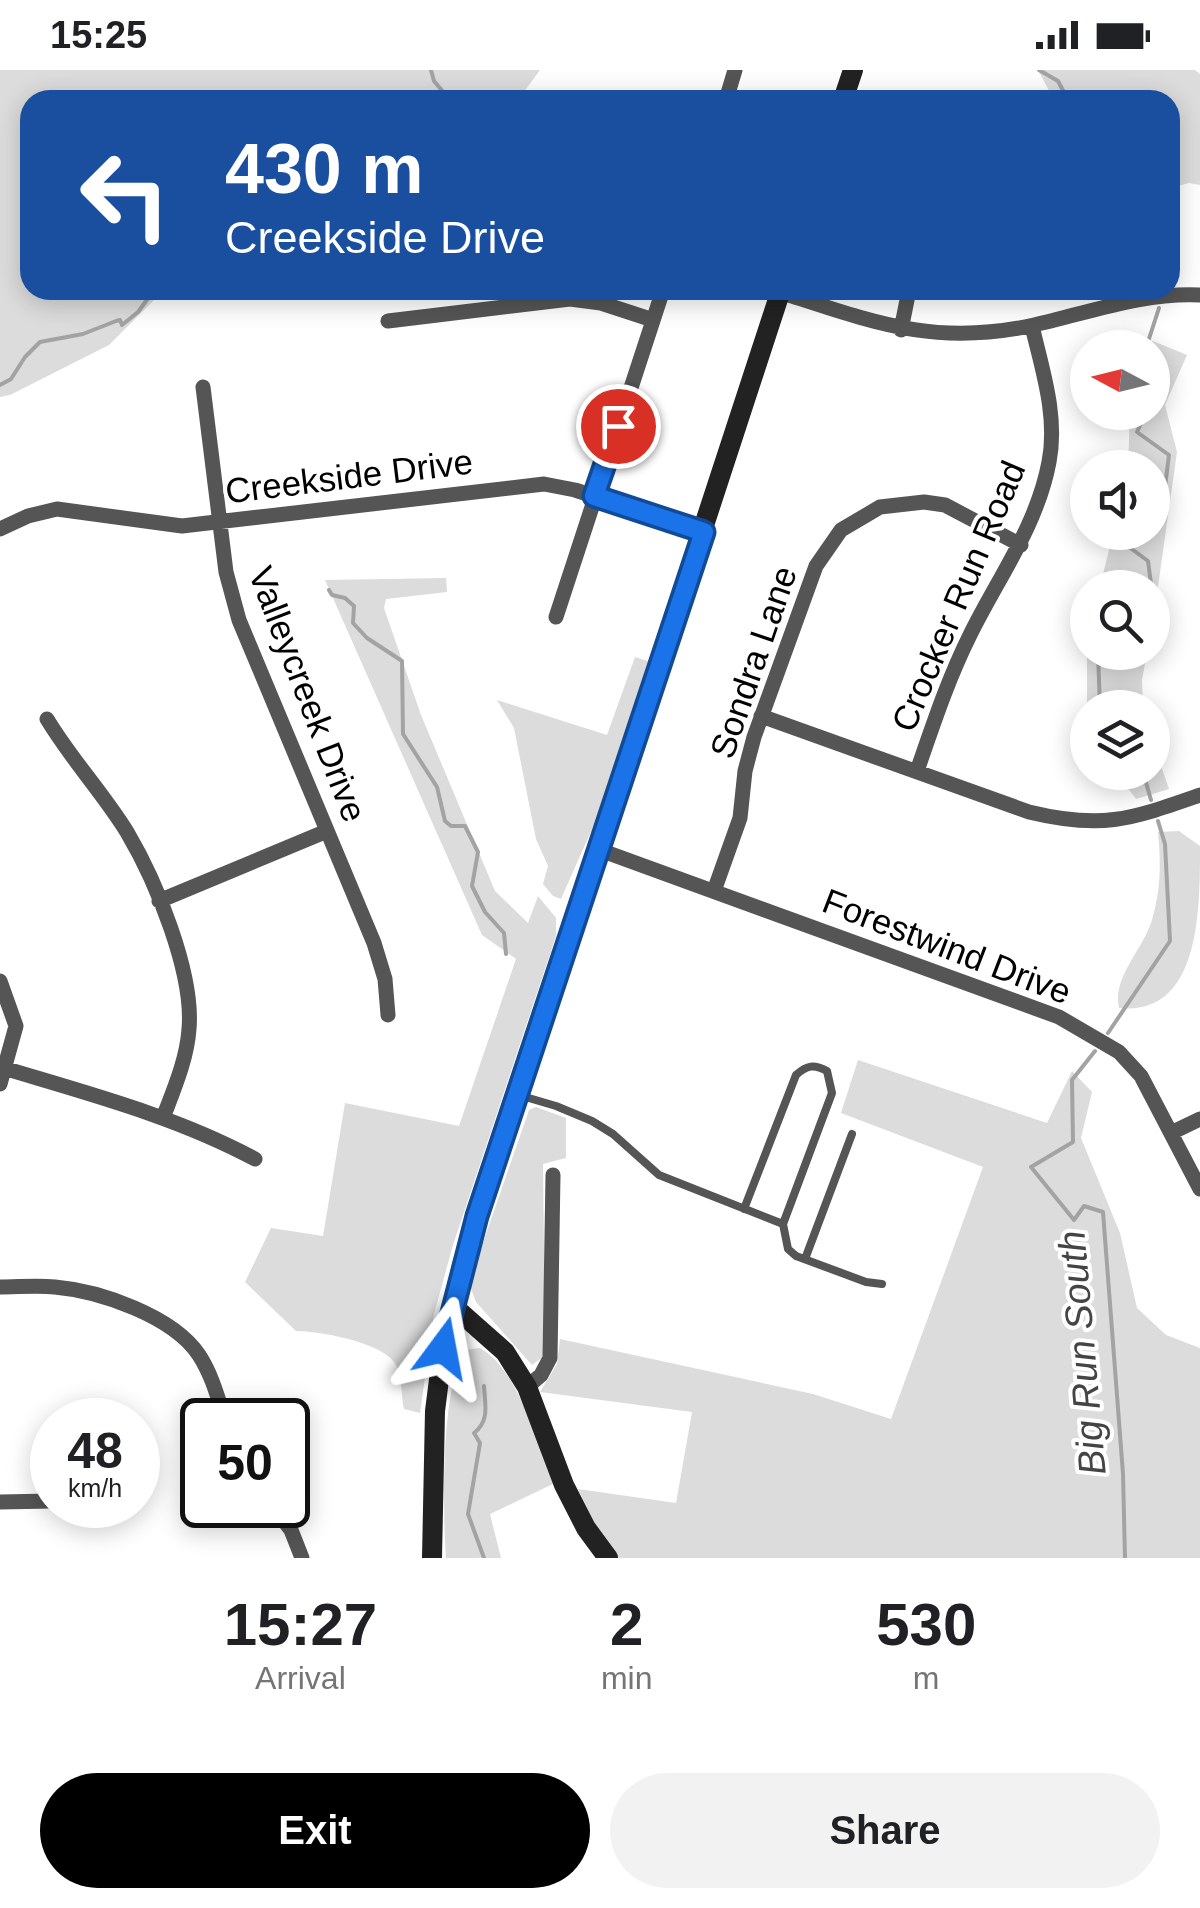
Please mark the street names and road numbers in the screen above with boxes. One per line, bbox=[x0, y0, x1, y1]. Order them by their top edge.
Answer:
street label: Creekside Drive bbox=[223, 441, 475, 511]
street label: Crocker Run Road bbox=[883, 455, 1033, 737]
street label: Valleycreek Drive bbox=[241, 561, 375, 827]
street label: Sondra Lane bbox=[702, 561, 804, 763]
street label: Forestwind Drive bbox=[817, 881, 1077, 1011]

